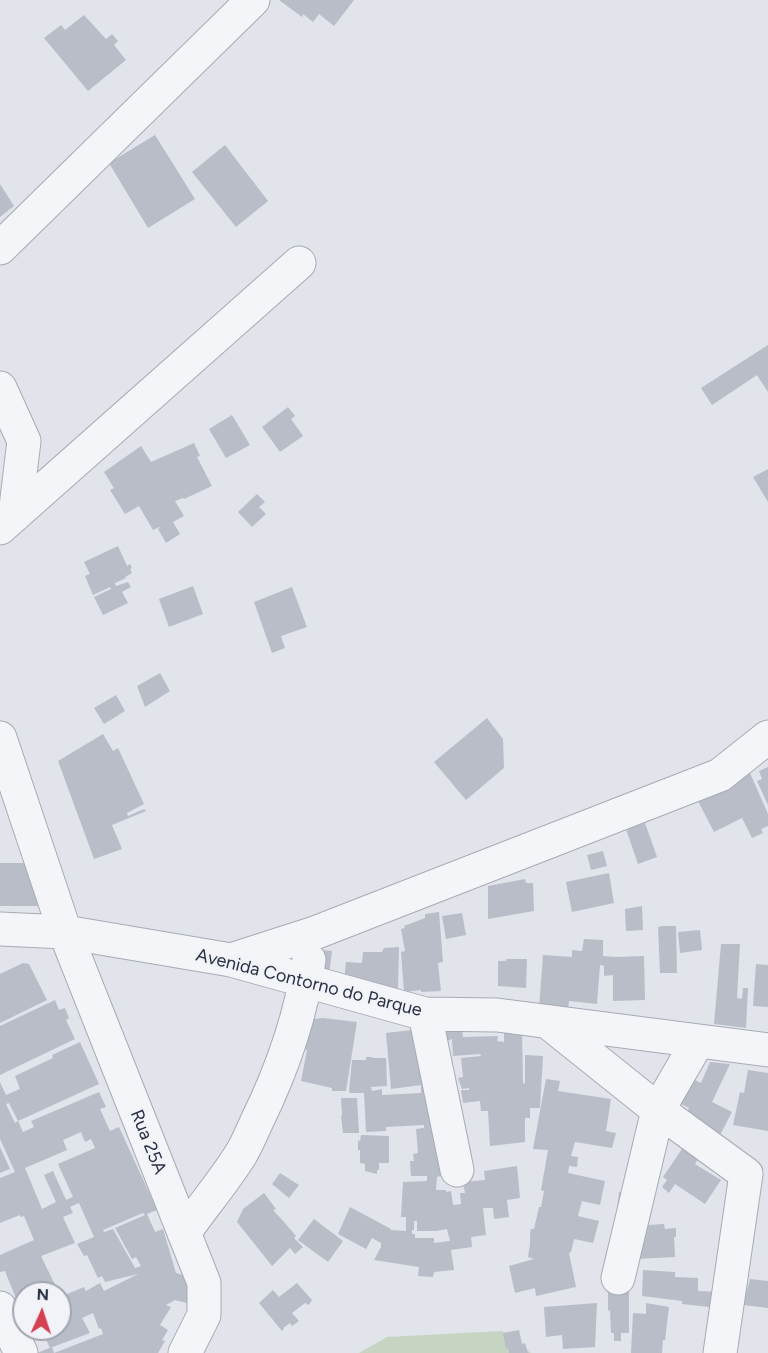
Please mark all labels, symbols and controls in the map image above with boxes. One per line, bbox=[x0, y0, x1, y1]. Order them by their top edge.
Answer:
street label: Avenida Contorno do Parque bbox=[194, 944, 424, 1022]
street label: Rua 25A bbox=[125, 1107, 171, 1177]
north arrow bbox=[12, 1281, 72, 1341]
text: N bbox=[36, 1285, 50, 1304]

